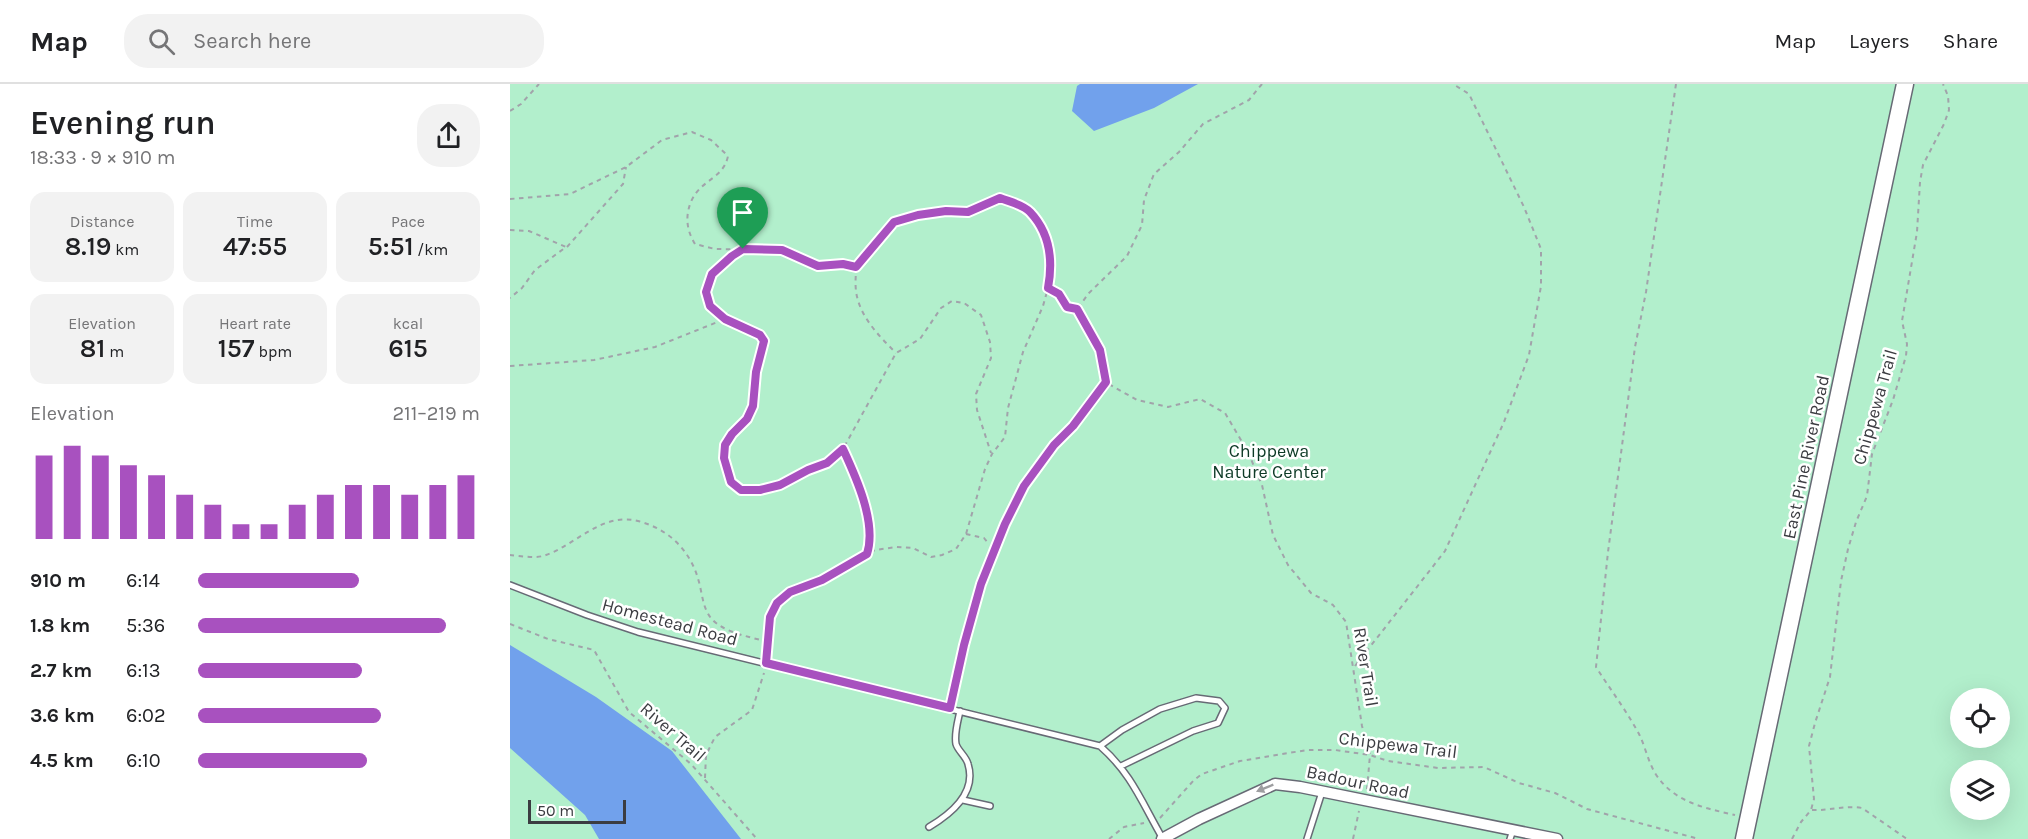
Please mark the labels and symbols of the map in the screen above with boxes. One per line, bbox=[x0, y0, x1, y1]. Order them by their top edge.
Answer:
pin bbox=[717, 187, 768, 249]
street label: Chippewa Trail bbox=[1848, 347, 1902, 467]
street label: East Pine River Road bbox=[1778, 373, 1834, 541]
park label: Chippewa Nature Center bbox=[1212, 440, 1326, 483]
street label: Homestead Road bbox=[600, 593, 740, 651]
street label: River Trail bbox=[1349, 626, 1383, 708]
street label: River Trail bbox=[636, 697, 710, 767]
street label: Chippewa Trail bbox=[1337, 727, 1459, 763]
street label: Badour Road bbox=[1304, 760, 1412, 804]
one-way arrow bbox=[1256, 784, 1274, 794]
scale bar bbox=[528, 797, 626, 824]

